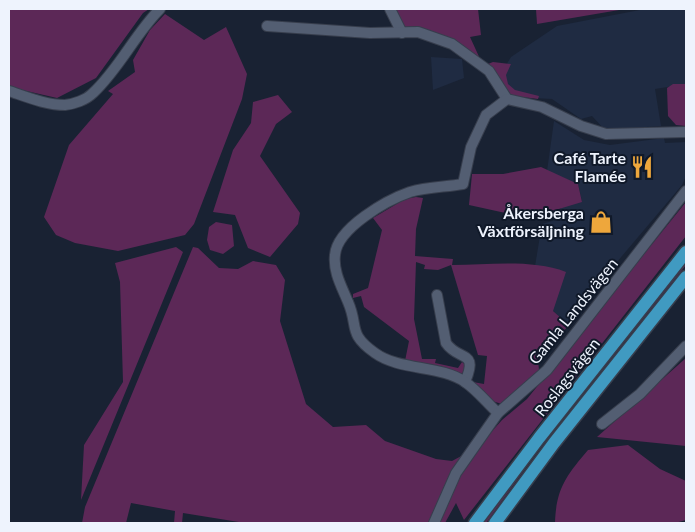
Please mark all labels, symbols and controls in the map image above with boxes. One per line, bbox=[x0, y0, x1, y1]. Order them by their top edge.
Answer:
place label: Café Tarte Flamée bbox=[554, 148, 626, 185]
restaurant icon: Café Tarte Flamée bbox=[629, 154, 655, 180]
place label: Åkersberga Växtförsäljning bbox=[477, 203, 585, 240]
shop icon: Åkersberga Växtförsäljning bbox=[588, 209, 614, 235]
street label: Gamla Landsvägen bbox=[524, 254, 621, 368]
street label: Roslagsvägen bbox=[530, 334, 603, 420]

